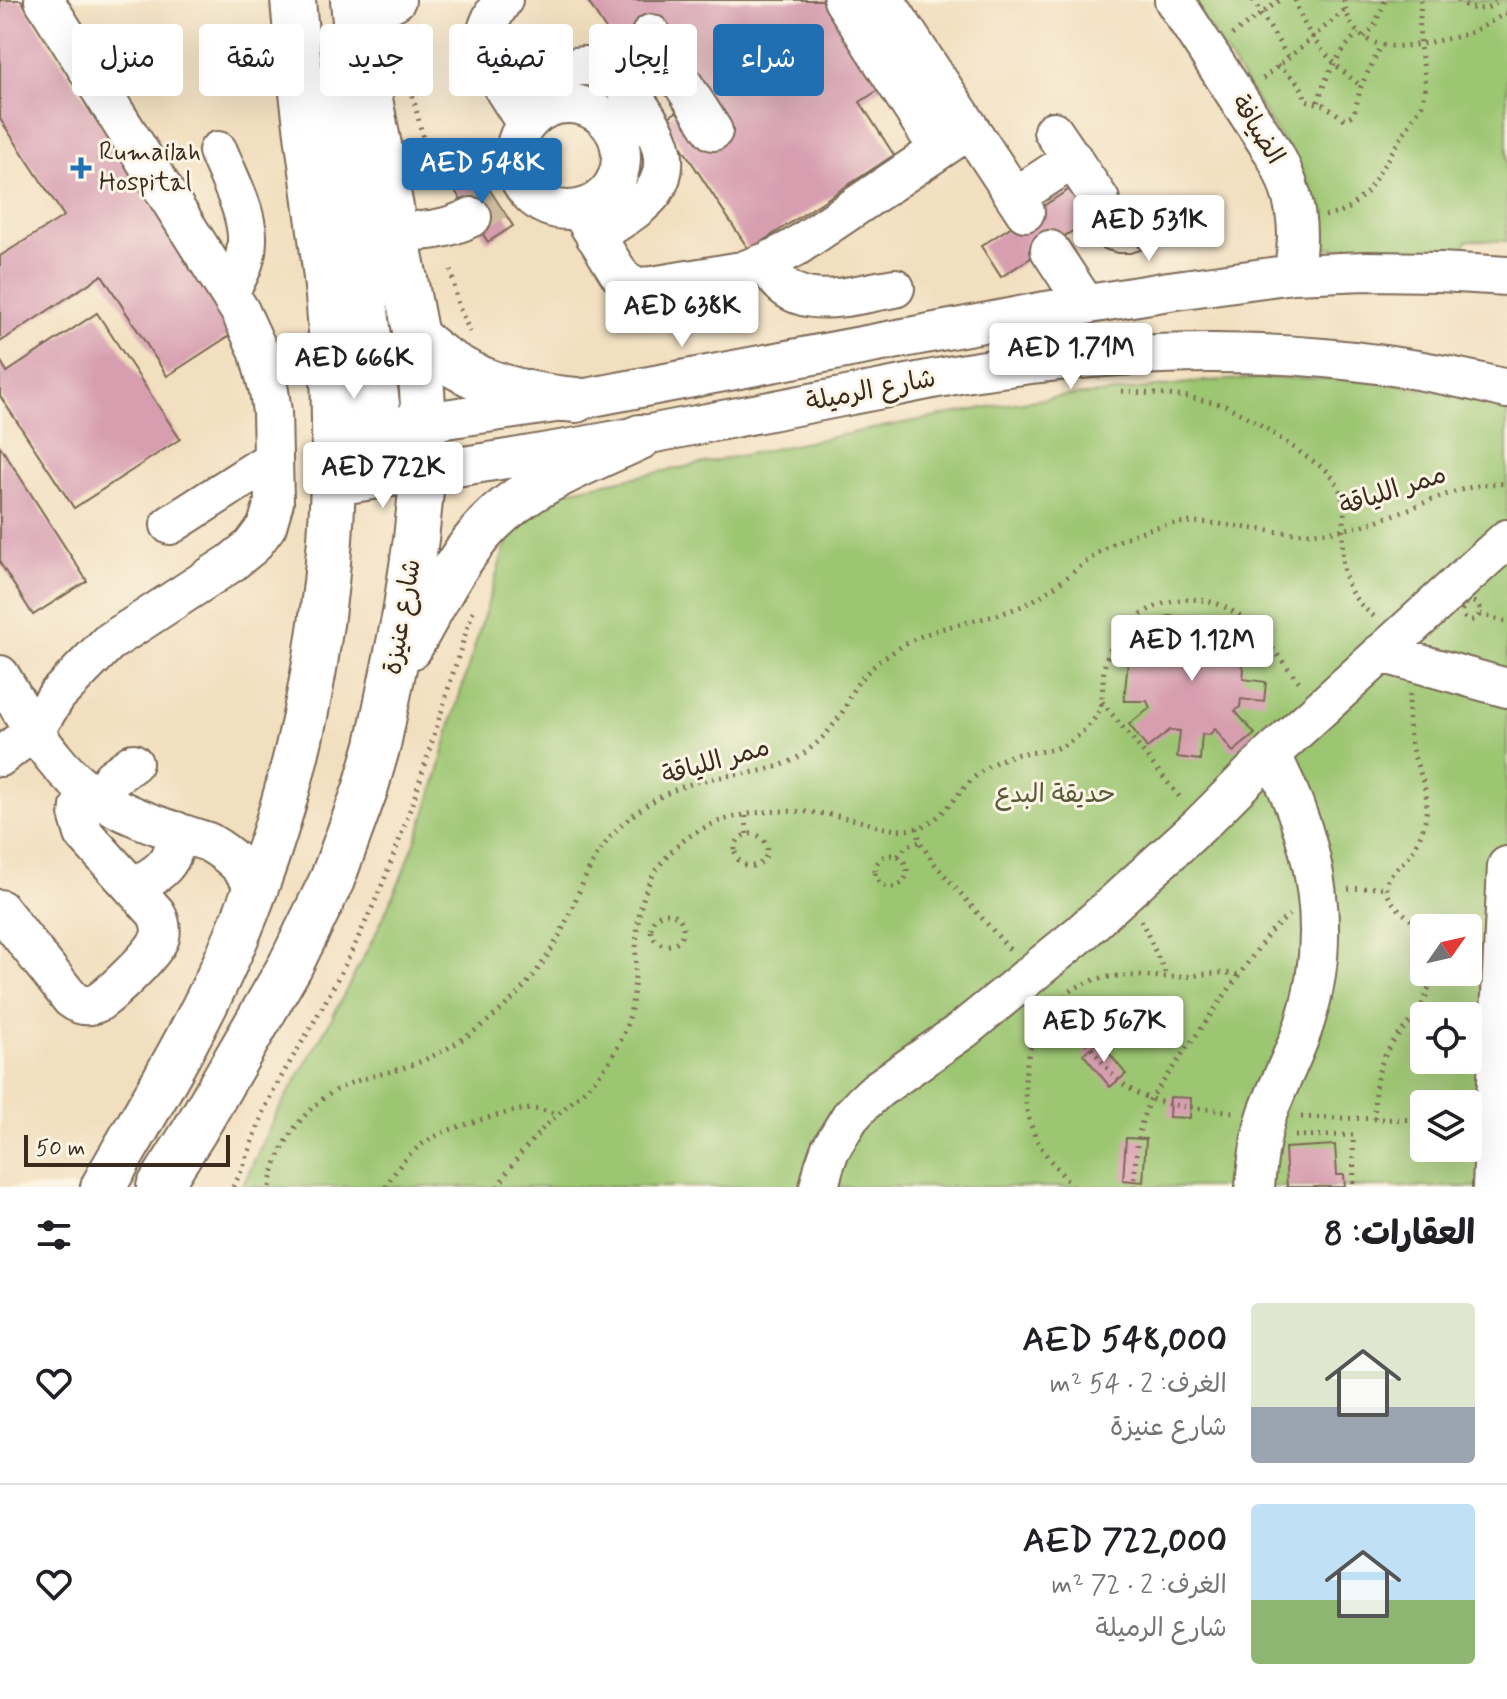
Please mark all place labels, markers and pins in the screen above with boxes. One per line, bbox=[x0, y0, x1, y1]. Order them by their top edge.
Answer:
place label: Rumailah Hospital bbox=[99, 136, 201, 200]
pin: AED 548K bbox=[399, 138, 565, 206]
marker: Rumailah Hospital bbox=[70, 157, 92, 179]
pin: AED 531K bbox=[1066, 195, 1232, 263]
pin: AED 638K bbox=[599, 281, 765, 349]
pin: AED 1.71M bbox=[979, 323, 1163, 391]
pin: AED 666K bbox=[271, 333, 437, 401]
pin: AED 722K bbox=[300, 442, 466, 510]
pin: AED 1.12M bbox=[1100, 615, 1284, 683]
pin: AED 567K bbox=[1021, 996, 1187, 1064]

